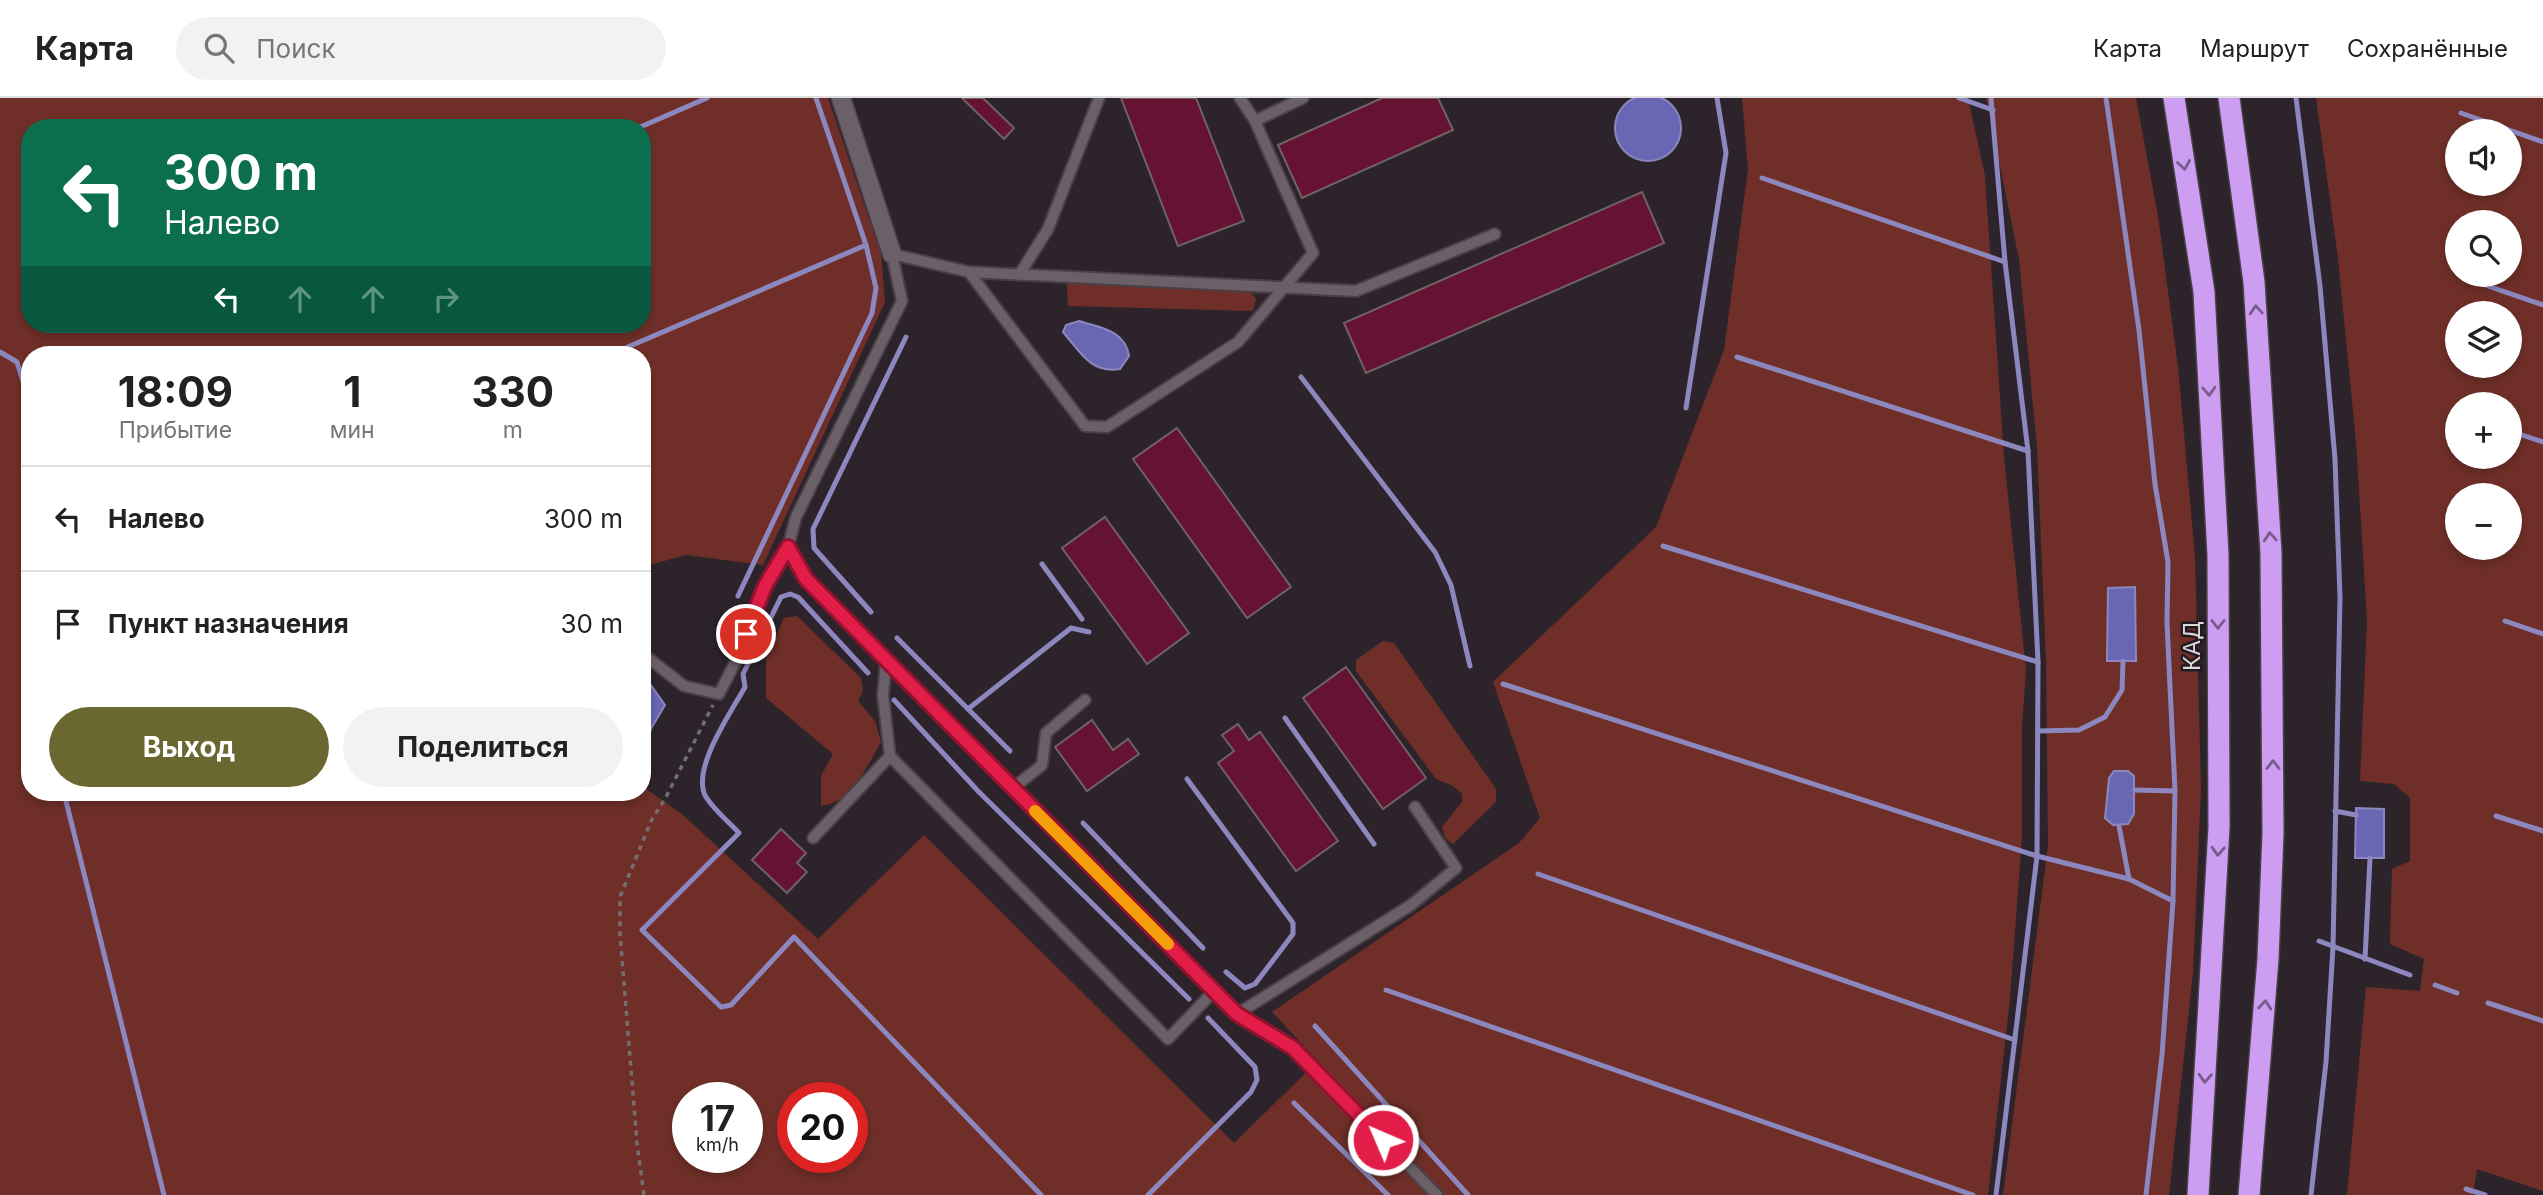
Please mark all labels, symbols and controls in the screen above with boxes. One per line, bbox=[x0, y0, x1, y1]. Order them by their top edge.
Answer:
search box bbox=[176, 17, 666, 80]
text: Карта bbox=[35, 28, 134, 68]
icon: search bbox=[200, 29, 238, 67]
text: Поиск bbox=[256, 33, 335, 64]
text: Карта bbox=[2093, 34, 2162, 63]
text: Маршрут bbox=[2200, 34, 2309, 63]
text: Сохранённые bbox=[2347, 34, 2508, 63]
map controls bbox=[2445, 119, 2522, 560]
button: sound bbox=[2445, 119, 2522, 196]
text: 300 m bbox=[164, 143, 318, 202]
icon: left bbox=[49, 147, 140, 238]
one-way arrow bbox=[2176, 160, 2191, 171]
text: Налево bbox=[164, 203, 280, 242]
button: search bbox=[2445, 210, 2522, 287]
icon: left bbox=[208, 280, 246, 318]
icon: ahead bbox=[281, 280, 319, 318]
icon: ahead bbox=[354, 280, 392, 318]
icon: right bbox=[427, 280, 465, 318]
button: layers bbox=[2445, 301, 2522, 378]
one-way arrow bbox=[2249, 305, 2264, 316]
text: 18:09 bbox=[118, 366, 233, 417]
text: 1 bbox=[343, 366, 361, 417]
text: 330 bbox=[472, 366, 554, 417]
one-way arrow bbox=[2201, 386, 2216, 397]
button: + bbox=[2445, 392, 2522, 469]
text: Прибытие bbox=[119, 416, 232, 444]
text: мин bbox=[330, 416, 375, 444]
text: m bbox=[503, 416, 523, 444]
button: − bbox=[2445, 483, 2522, 560]
icon: left bbox=[49, 500, 87, 538]
text: Налево bbox=[108, 503, 205, 534]
text: 300 m bbox=[544, 503, 623, 534]
one-way arrow bbox=[2263, 532, 2278, 543]
pin bbox=[716, 604, 776, 664]
icon: arrive bbox=[49, 605, 87, 643]
text: Пункт назначения bbox=[108, 608, 349, 639]
text: 30 m bbox=[560, 608, 623, 639]
icon: arrive bbox=[727, 615, 765, 653]
one-way arrow bbox=[2210, 619, 2226, 629]
street label: КАД bbox=[2178, 621, 2206, 671]
button: Выход bbox=[49, 707, 329, 787]
button: Поделиться bbox=[343, 707, 623, 787]
one-way arrow bbox=[2265, 759, 2281, 770]
one-way arrow bbox=[2210, 846, 2225, 857]
one-way arrow bbox=[2257, 999, 2272, 1010]
one-way arrow bbox=[2198, 1073, 2213, 1084]
speed limit sign: 20 bbox=[777, 1082, 868, 1173]
text: 17 bbox=[700, 1097, 735, 1139]
position arrow bbox=[1346, 1103, 1420, 1177]
text: km/h bbox=[696, 1134, 739, 1155]

